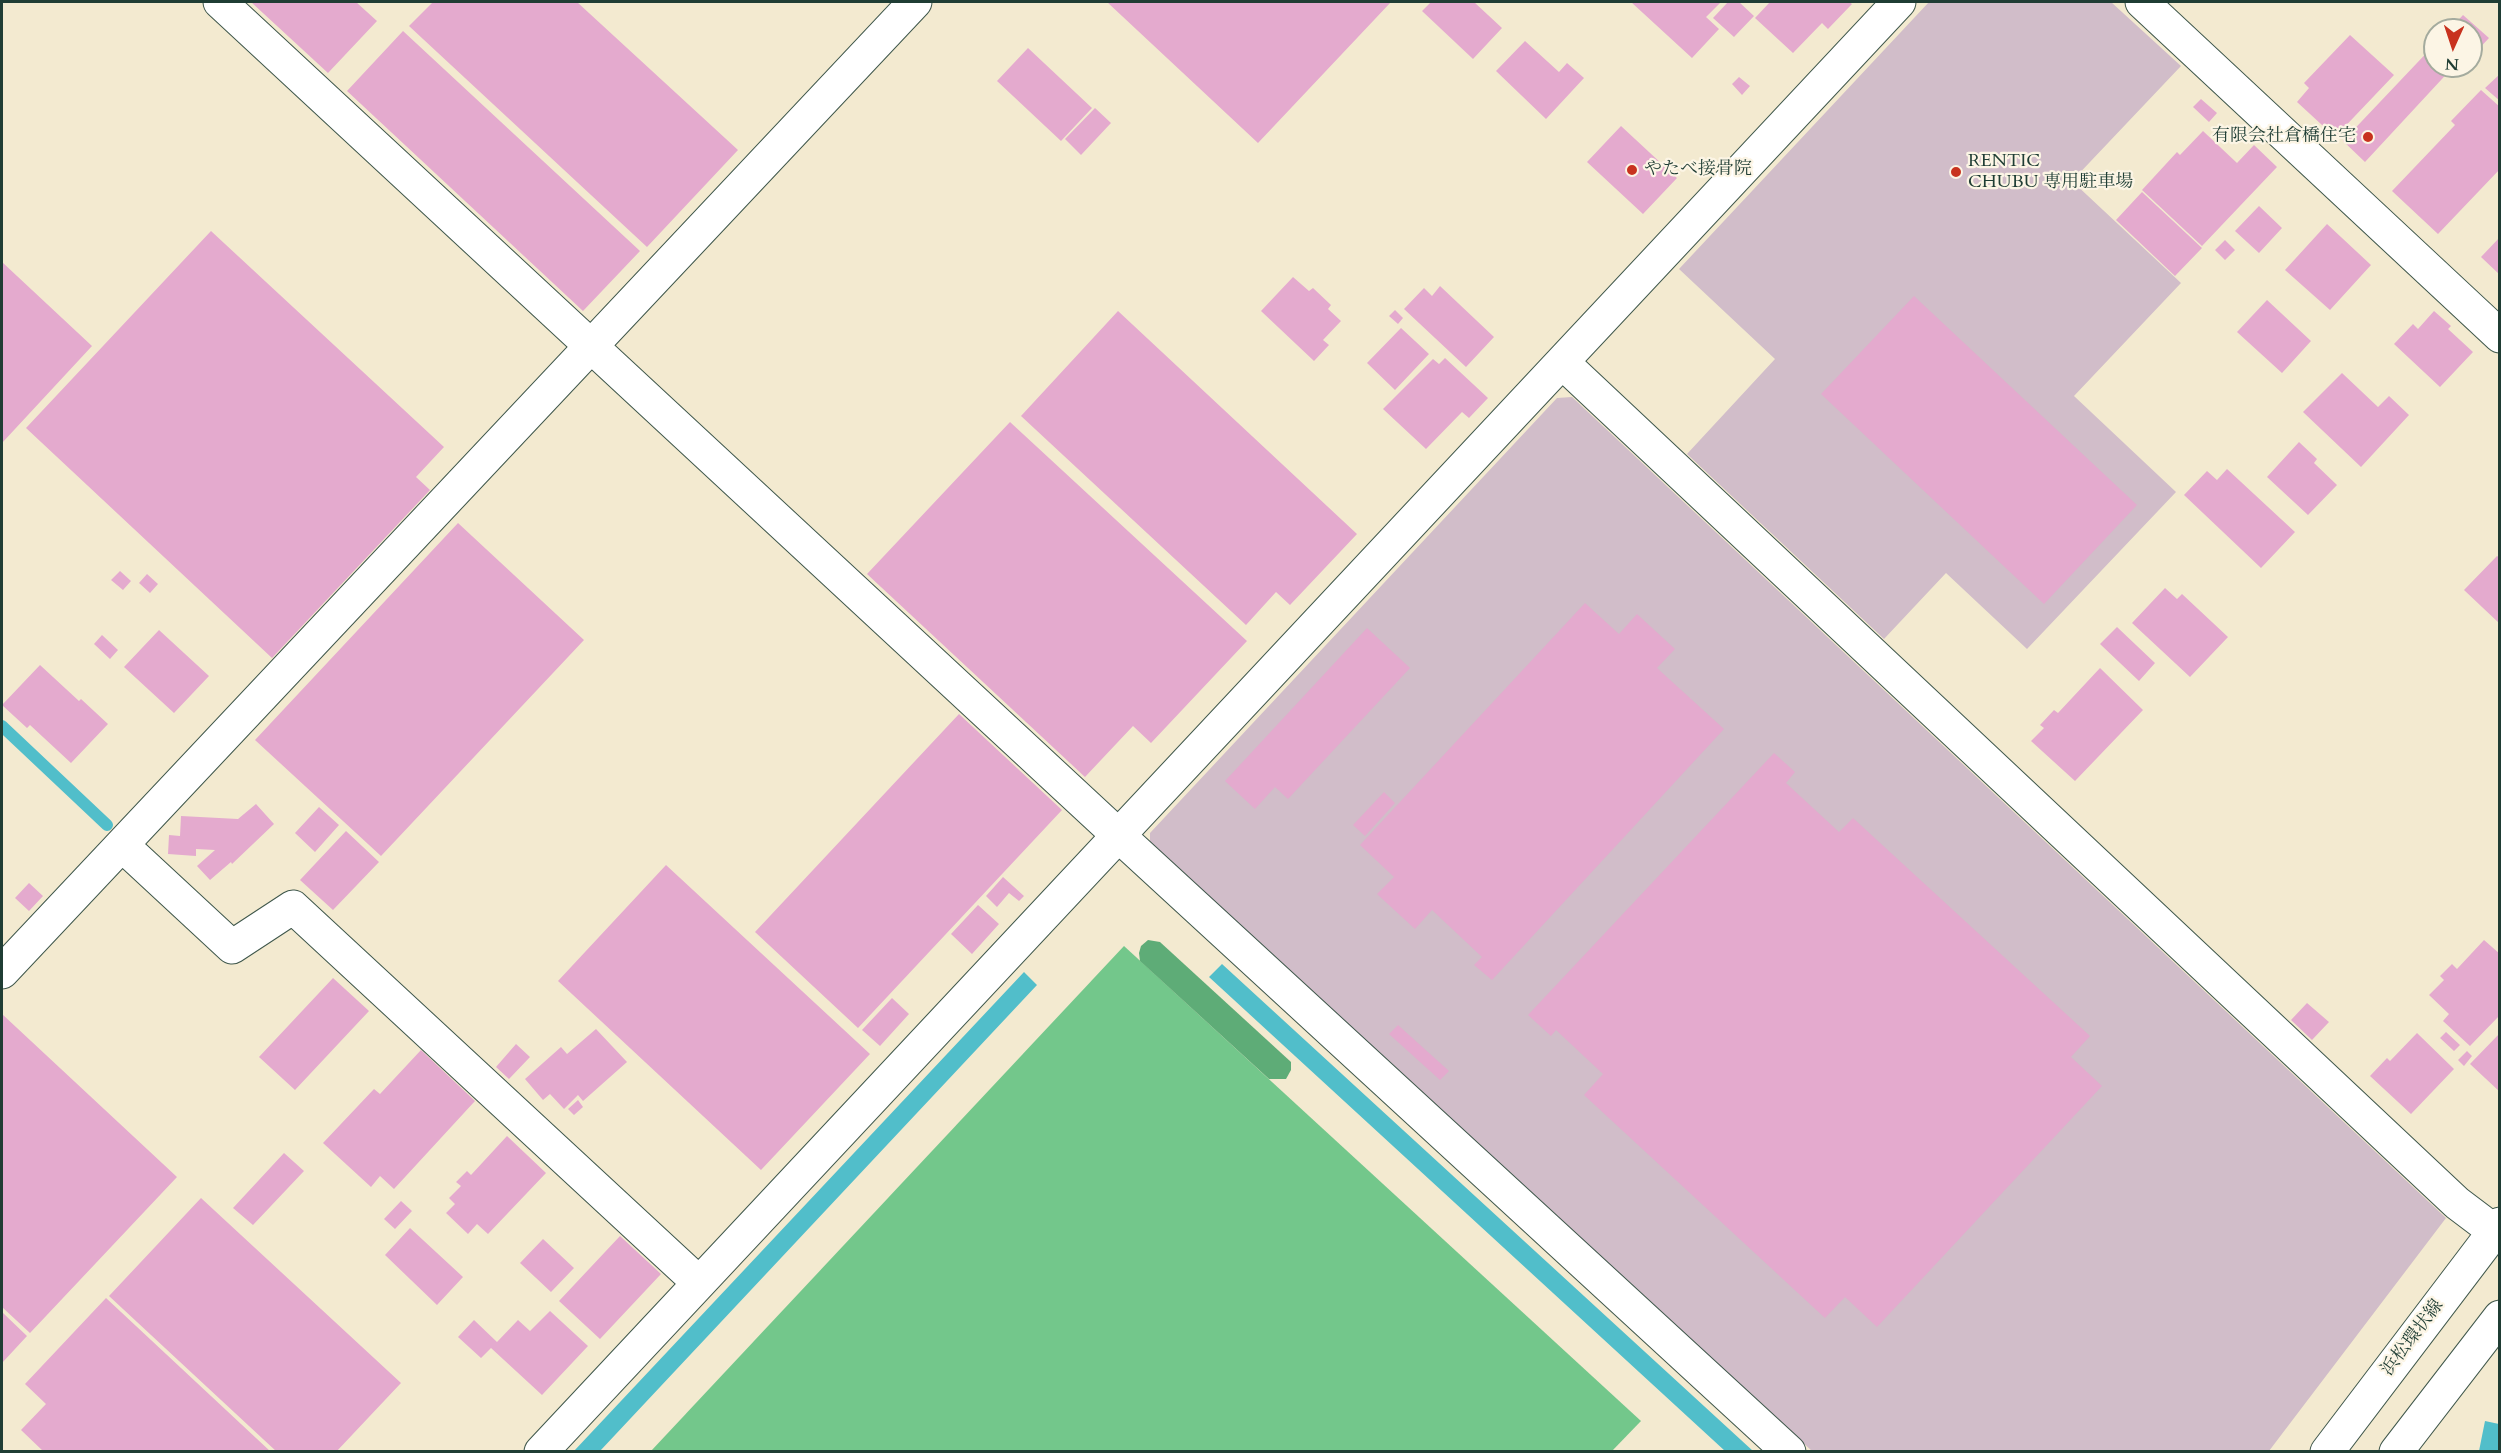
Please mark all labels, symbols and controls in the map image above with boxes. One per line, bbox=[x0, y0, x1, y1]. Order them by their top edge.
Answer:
north arrow bbox=[2423, 18, 2483, 78]
text: N bbox=[2445, 53, 2460, 75]
place label: 有限会社倉橋住宅 bbox=[2212, 126, 2356, 148]
marker: 有限会社倉橋住宅 bbox=[2361, 130, 2375, 144]
place label: RENTIC CHUBU 専用駐車場 bbox=[1968, 151, 2133, 194]
place label: やたべ接骨院 bbox=[1644, 159, 1752, 181]
marker: やたべ接骨院 bbox=[1625, 163, 1639, 177]
marker: RENTIC CHUBU 専用駐車場 bbox=[1949, 165, 1963, 179]
street label: 浜松環状線 bbox=[2377, 1296, 2449, 1380]

